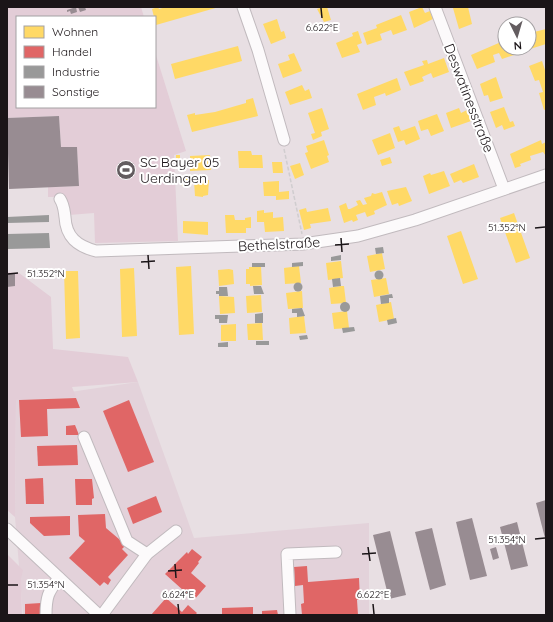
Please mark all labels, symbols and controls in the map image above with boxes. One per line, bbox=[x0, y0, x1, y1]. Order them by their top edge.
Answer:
legend bbox=[16, 16, 156, 108]
north arrow bbox=[497, 16, 537, 56]
text: 6.622°E bbox=[306, 21, 339, 34]
text: Wohnen bbox=[52, 24, 98, 39]
text: N bbox=[513, 39, 523, 53]
street label: Deswatinesstraße bbox=[440, 41, 498, 155]
text: Handel bbox=[52, 44, 92, 59]
text: Industrie bbox=[52, 64, 100, 79]
text: Sonstige bbox=[52, 84, 99, 99]
place label: SC Bayer 05 Uerdingen bbox=[140, 153, 219, 187]
sports icon: SC Bayer 05 Uerdingen bbox=[115, 159, 137, 181]
text: 51.352°N bbox=[488, 221, 526, 234]
street label: Bethelstraße bbox=[237, 233, 321, 255]
text: 51.352°N bbox=[27, 267, 65, 280]
text: 51.354°N bbox=[488, 533, 526, 546]
text: 51.354°N bbox=[27, 578, 65, 591]
text: 6.624°E bbox=[162, 588, 194, 601]
text: 6.622°E bbox=[357, 588, 390, 601]

